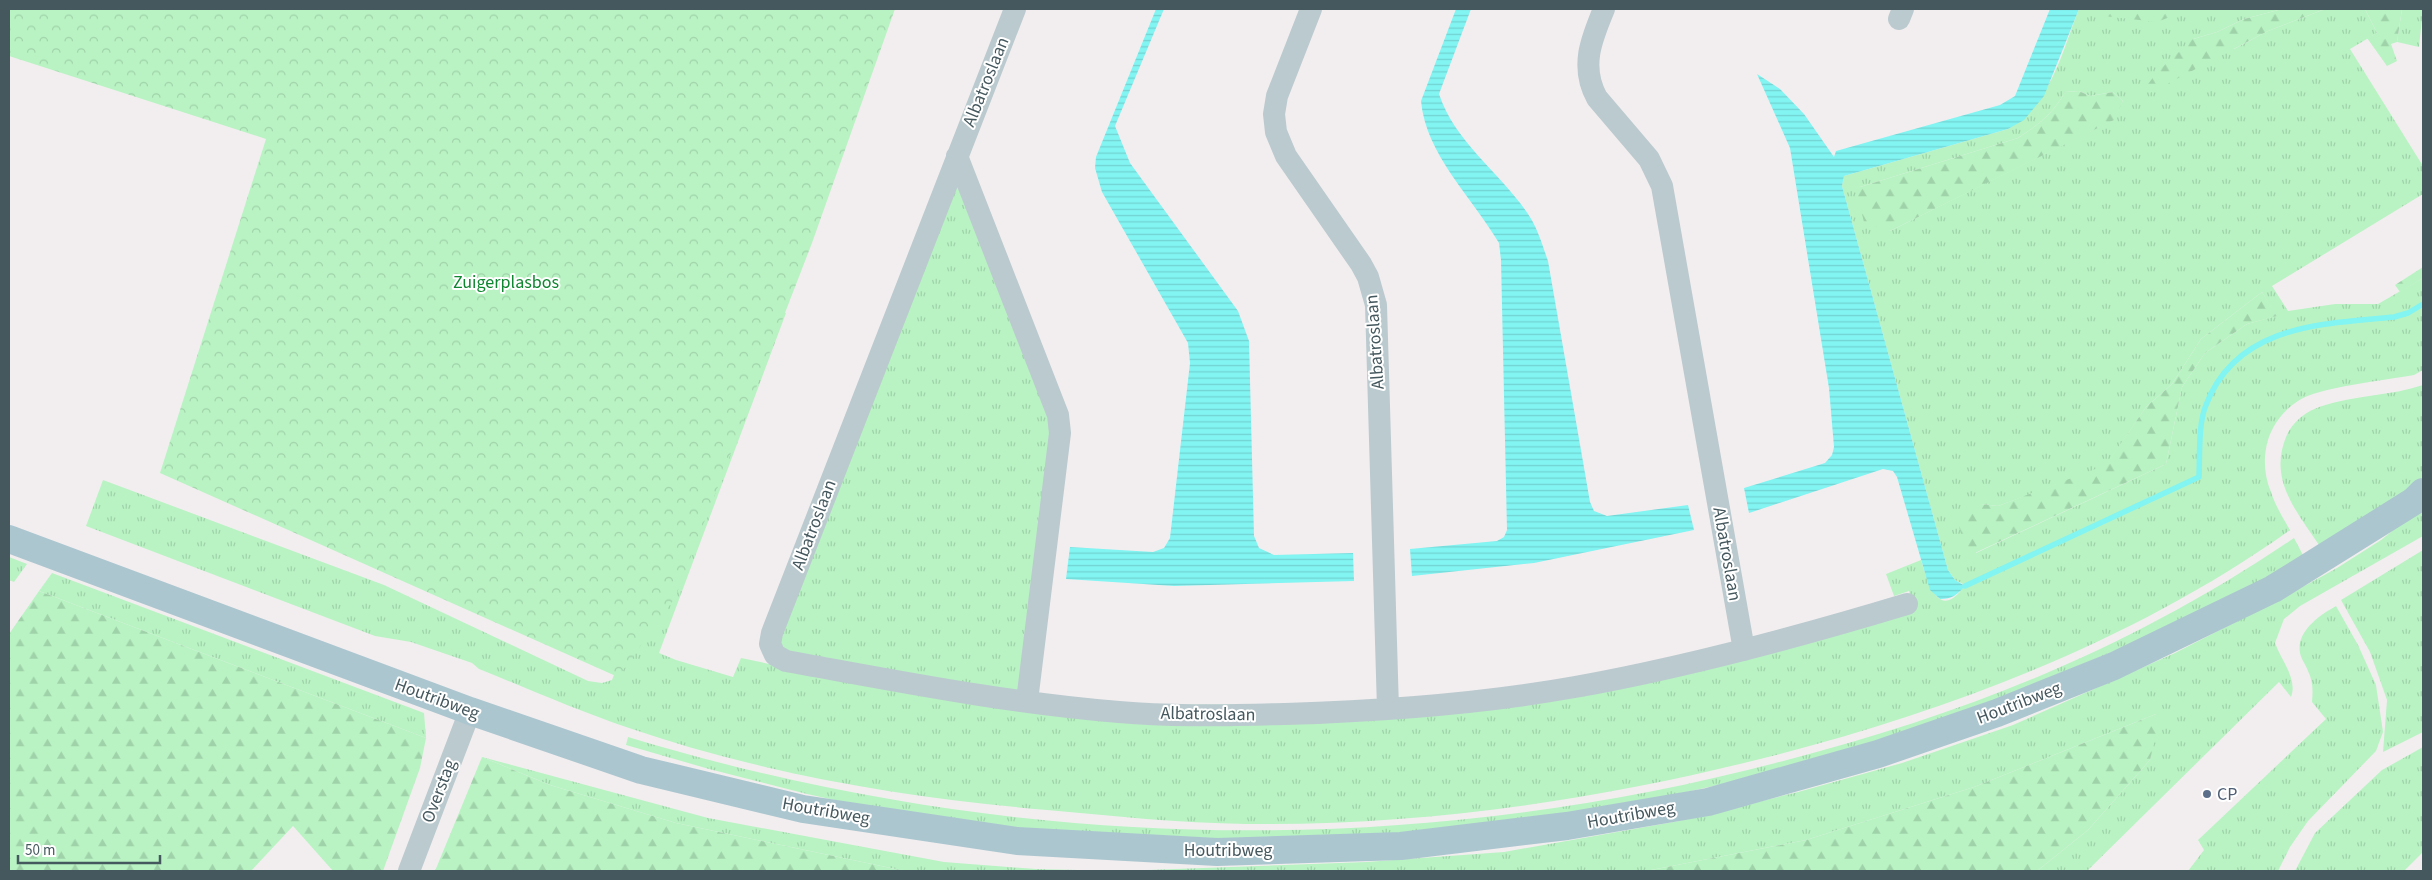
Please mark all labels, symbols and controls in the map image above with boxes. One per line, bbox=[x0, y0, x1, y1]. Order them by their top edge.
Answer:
street label: Albatroslaan bbox=[957, 33, 1015, 131]
park label: Zuigerplasbos bbox=[453, 270, 559, 295]
street label: Albatroslaan bbox=[1359, 294, 1391, 390]
street label: Albatroslaan bbox=[785, 476, 843, 574]
street label: Albatroslaan bbox=[1706, 505, 1748, 603]
street label: Houtribweg bbox=[391, 672, 483, 726]
street label: Houtribweg bbox=[1973, 675, 2065, 731]
street label: Albatroslaan bbox=[1160, 701, 1256, 727]
street label: Overstag bbox=[415, 756, 463, 826]
place label: CP bbox=[2217, 782, 2237, 807]
marker: CP bbox=[2201, 788, 2213, 800]
street label: Houtribweg bbox=[780, 791, 872, 831]
street label: Houtribweg bbox=[1585, 795, 1677, 835]
scale bar bbox=[18, 832, 160, 864]
street label: Houtribweg bbox=[1184, 838, 1272, 863]
text: 50 m bbox=[25, 840, 55, 861]

